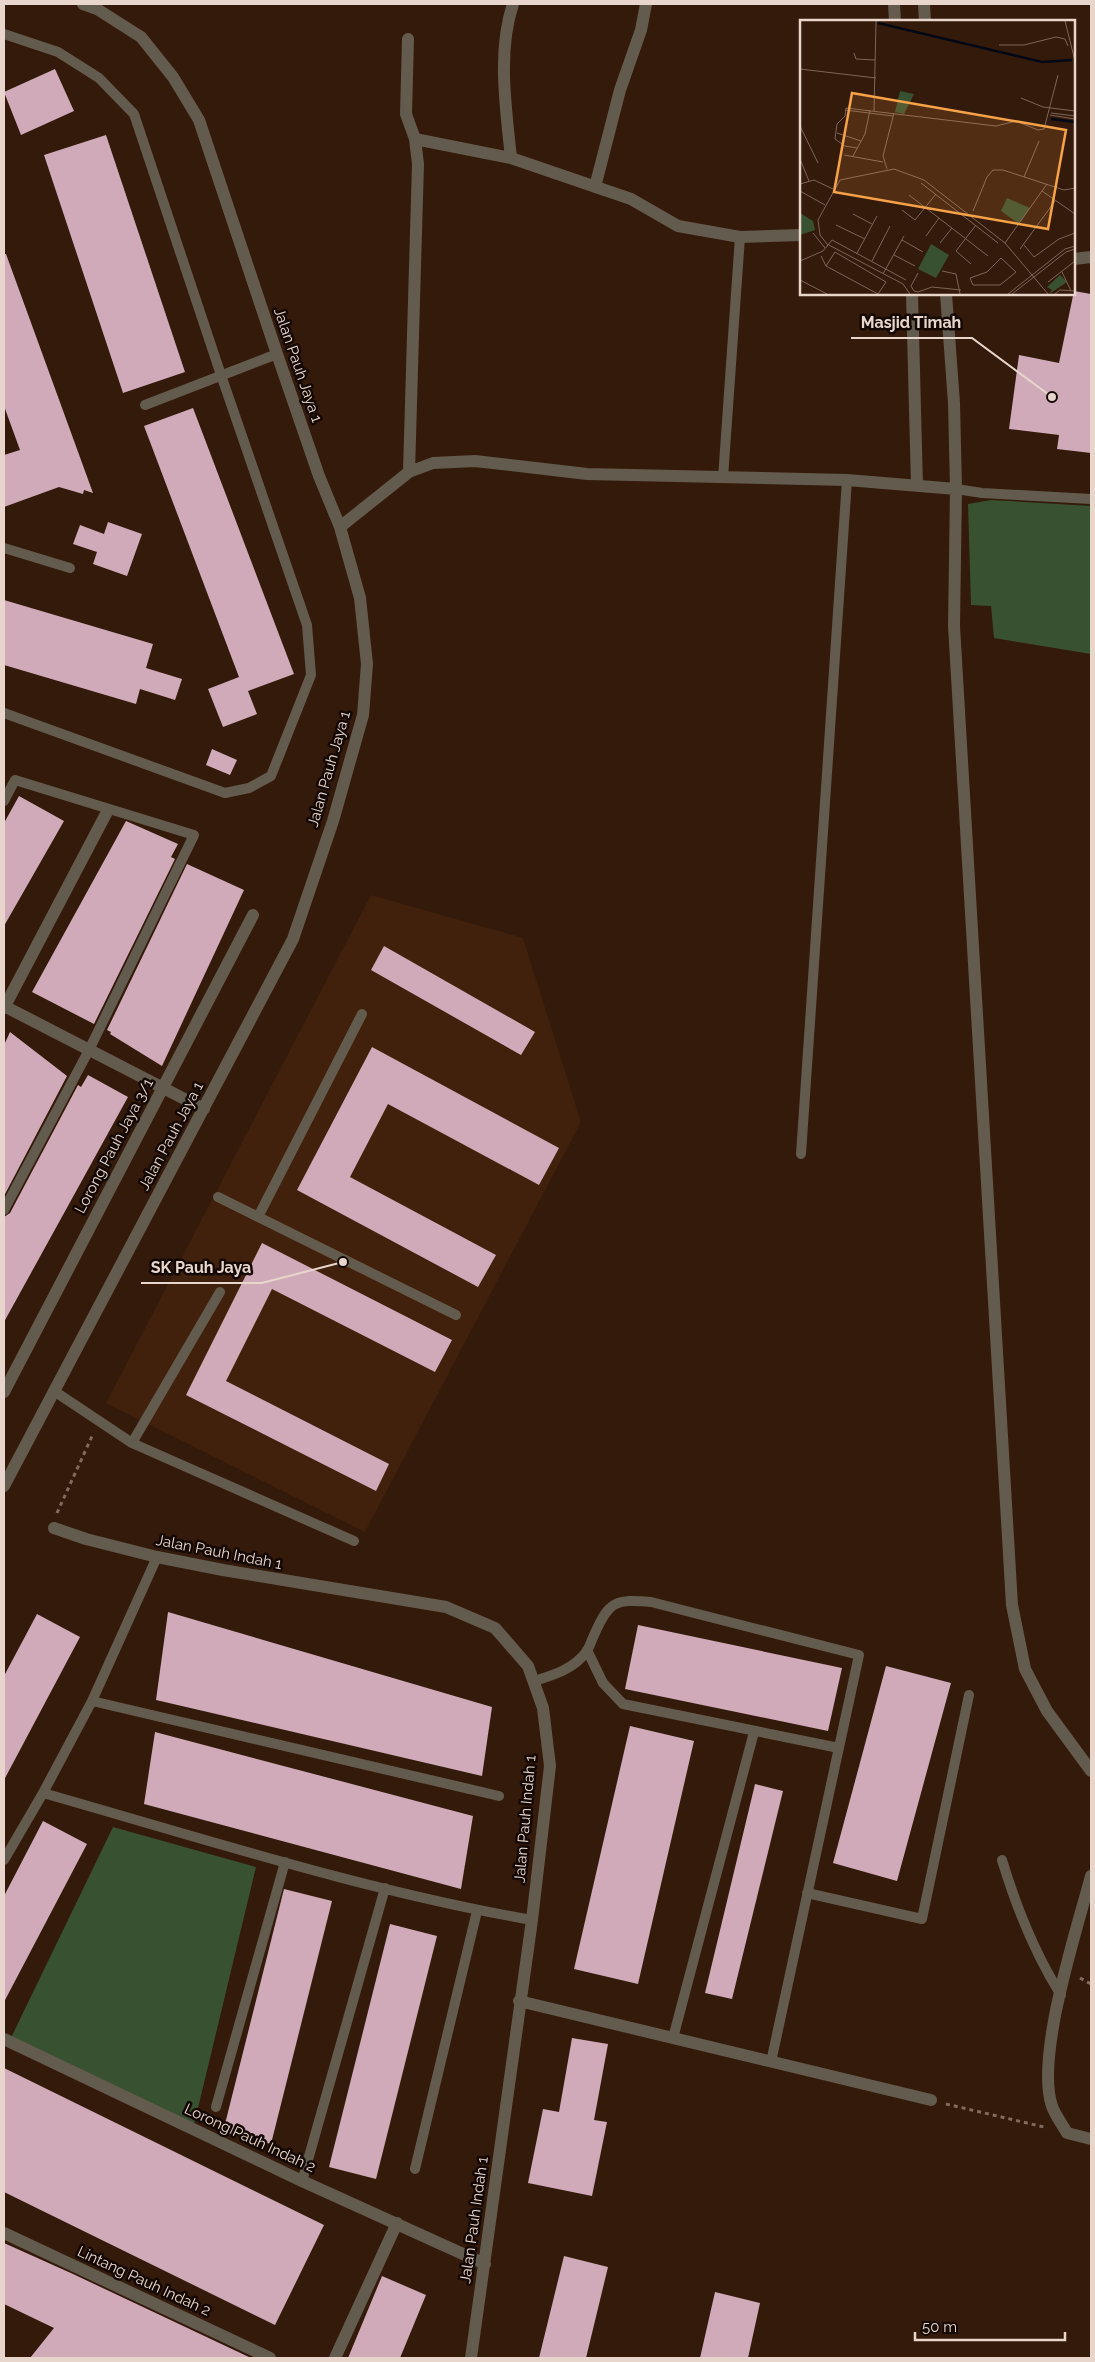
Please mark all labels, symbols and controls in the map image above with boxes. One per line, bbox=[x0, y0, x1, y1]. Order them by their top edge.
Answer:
inset map bbox=[800, 20, 1075, 295]
street label: Jalan Pauh Jaya 1 bbox=[270, 305, 326, 425]
callout: Masjid Timah bbox=[851, 307, 972, 338]
text: Masjid Timah bbox=[861, 313, 961, 332]
street label: Jalan Pauh Jaya 1 bbox=[304, 708, 354, 829]
street label: Lorong Pauh Jaya 3/1 bbox=[71, 1075, 157, 1216]
street label: Jalan Pauh Jaya 1 bbox=[135, 1078, 207, 1193]
callout: SK Pauh Jaya bbox=[141, 1252, 262, 1283]
text: SK Pauh Jaya bbox=[151, 1258, 251, 1277]
street label: Jalan Pauh Indah 1 bbox=[154, 1531, 284, 1573]
street label: Jalan Pauh Indah 1 bbox=[510, 1754, 540, 1884]
street label: Lorong Pauh Indah 2 bbox=[182, 2100, 319, 2176]
street label: Jalan Pauh Indah 1 bbox=[456, 2155, 492, 2285]
street label: Lintang Pauh Indah 2 bbox=[74, 2242, 214, 2320]
scale bar bbox=[915, 2310, 1065, 2342]
text: 50 m bbox=[922, 2318, 957, 2336]

